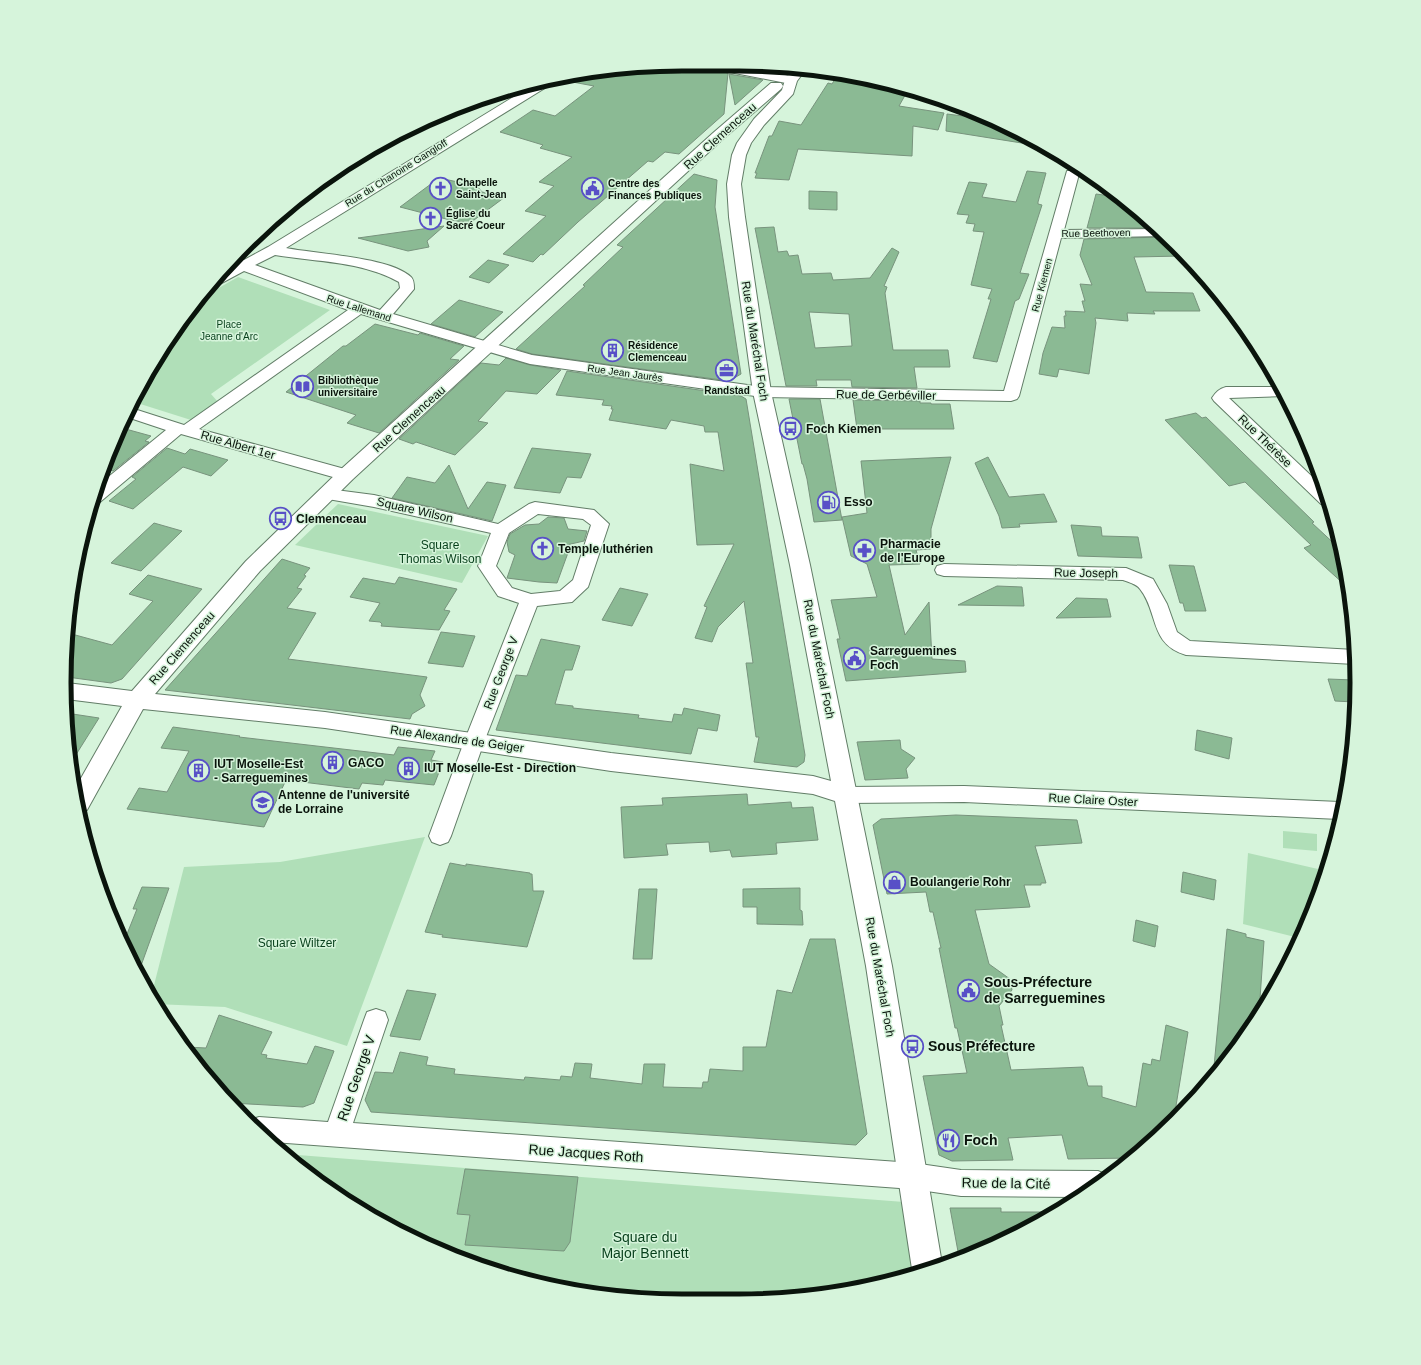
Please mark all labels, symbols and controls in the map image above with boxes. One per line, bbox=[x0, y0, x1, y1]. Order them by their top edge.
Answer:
street label: Rue Clemenceau bbox=[681, 100, 759, 172]
street label: Rue du Chanoine Gangloff bbox=[343, 137, 449, 209]
church icon: Chapelle Saint-Jean bbox=[428, 175, 454, 201]
public building icon: Centre des Finances Publiques bbox=[579, 176, 605, 202]
place label: Chapelle Saint-Jean bbox=[456, 177, 507, 200]
place label: Centre des Finances Publiques bbox=[608, 178, 702, 201]
church icon: Église du Sacré Coeur bbox=[417, 206, 443, 232]
place label: Église du Sacré Coeur bbox=[446, 207, 505, 231]
street label: Rue Beethoven bbox=[1061, 227, 1131, 239]
street label: Rue Kiemen bbox=[1030, 257, 1054, 313]
street label: Rue du Maréchal Foch bbox=[739, 280, 771, 402]
street label: Rue Lallemand bbox=[325, 292, 393, 324]
park label: Place Jeanne d'Arc bbox=[200, 319, 258, 342]
building icon: Résidence Clemenceau bbox=[600, 338, 626, 364]
place label: Résidence Clemenceau bbox=[628, 340, 687, 363]
office icon: Randstad bbox=[714, 357, 740, 383]
street label: Rue Jean Jaurès bbox=[587, 362, 663, 384]
library icon: Bibliothèque universitaire bbox=[290, 373, 316, 399]
place label: Bibliothèque universitaire bbox=[318, 375, 379, 398]
street label: Rue Clemenceau bbox=[370, 383, 448, 455]
place label: Randstad bbox=[704, 385, 750, 396]
street label: Rue de Gerbéviller bbox=[836, 387, 936, 403]
street label: Rue Thérèse bbox=[1235, 412, 1295, 470]
bus stop icon: Foch Kiemen bbox=[777, 416, 803, 442]
place label: Foch Kiemen bbox=[806, 422, 881, 436]
street label: Rue Albert 1er bbox=[199, 428, 277, 462]
fuel station icon: Esso bbox=[816, 489, 842, 515]
street label: Square Wilson bbox=[375, 494, 455, 526]
place label: Esso bbox=[844, 495, 873, 509]
bus stop icon: Clemenceau bbox=[267, 506, 293, 532]
place label: Clemenceau bbox=[296, 512, 367, 526]
church icon: Temple luthérien bbox=[529, 536, 555, 562]
place label: Pharmacie de l'Europe bbox=[880, 537, 945, 565]
park label: Square Thomas Wilson bbox=[399, 538, 481, 566]
pharmacy icon: Pharmacie de l'Europe bbox=[851, 538, 877, 564]
place label: Temple luthérien bbox=[558, 542, 653, 556]
street label: Rue Joseph bbox=[1054, 565, 1118, 581]
street label: Rue du Maréchal Foch bbox=[801, 598, 837, 720]
street label: Rue Clemenceau bbox=[146, 608, 218, 688]
street label: Rue George V bbox=[481, 635, 521, 711]
place label: Sarreguemines Foch bbox=[870, 644, 957, 672]
public building icon: Sarreguemines Foch bbox=[842, 645, 868, 671]
street label: Rue Alexandre de Geiger bbox=[389, 723, 525, 755]
building icon: GACO bbox=[319, 750, 345, 776]
building icon: IUT Moselle-Est - Direction bbox=[396, 755, 422, 781]
place label: GACO bbox=[348, 756, 384, 770]
place label: IUT Moselle-Est - Sarreguemines bbox=[214, 757, 308, 785]
building icon: IUT Moselle-Est - Sarreguemines bbox=[185, 758, 211, 784]
place label: IUT Moselle-Est - Direction bbox=[424, 761, 576, 775]
place label: Antenne de l'université de Lorraine bbox=[278, 788, 410, 816]
school or university icon: Antenne de l'université de Lorraine bbox=[250, 789, 276, 815]
street label: Rue Claire Oster bbox=[1048, 791, 1138, 809]
shop icon: Boulangerie Rohr bbox=[881, 869, 907, 895]
place label: Boulangerie Rohr bbox=[910, 875, 1011, 889]
street label: Rue du Maréchal Foch bbox=[863, 916, 897, 1038]
park label: Square Wiltzer bbox=[258, 936, 336, 950]
place label: Sous-Préfecture de Sarreguemines bbox=[984, 974, 1106, 1006]
public building icon: Sous-Préfecture de Sarreguemines bbox=[956, 977, 982, 1003]
street label: Rue George V bbox=[334, 1032, 378, 1123]
bus stop icon: Sous Préfecture bbox=[900, 1033, 926, 1059]
place label: Sous Préfecture bbox=[928, 1038, 1036, 1054]
restaurant icon: Foch bbox=[936, 1127, 962, 1153]
place label: Foch bbox=[964, 1132, 997, 1148]
street label: Rue Jacques Roth bbox=[528, 1141, 644, 1165]
street label: Rue de la Cité bbox=[962, 1174, 1051, 1192]
park label: Square du Major Bennett bbox=[601, 1229, 689, 1261]

